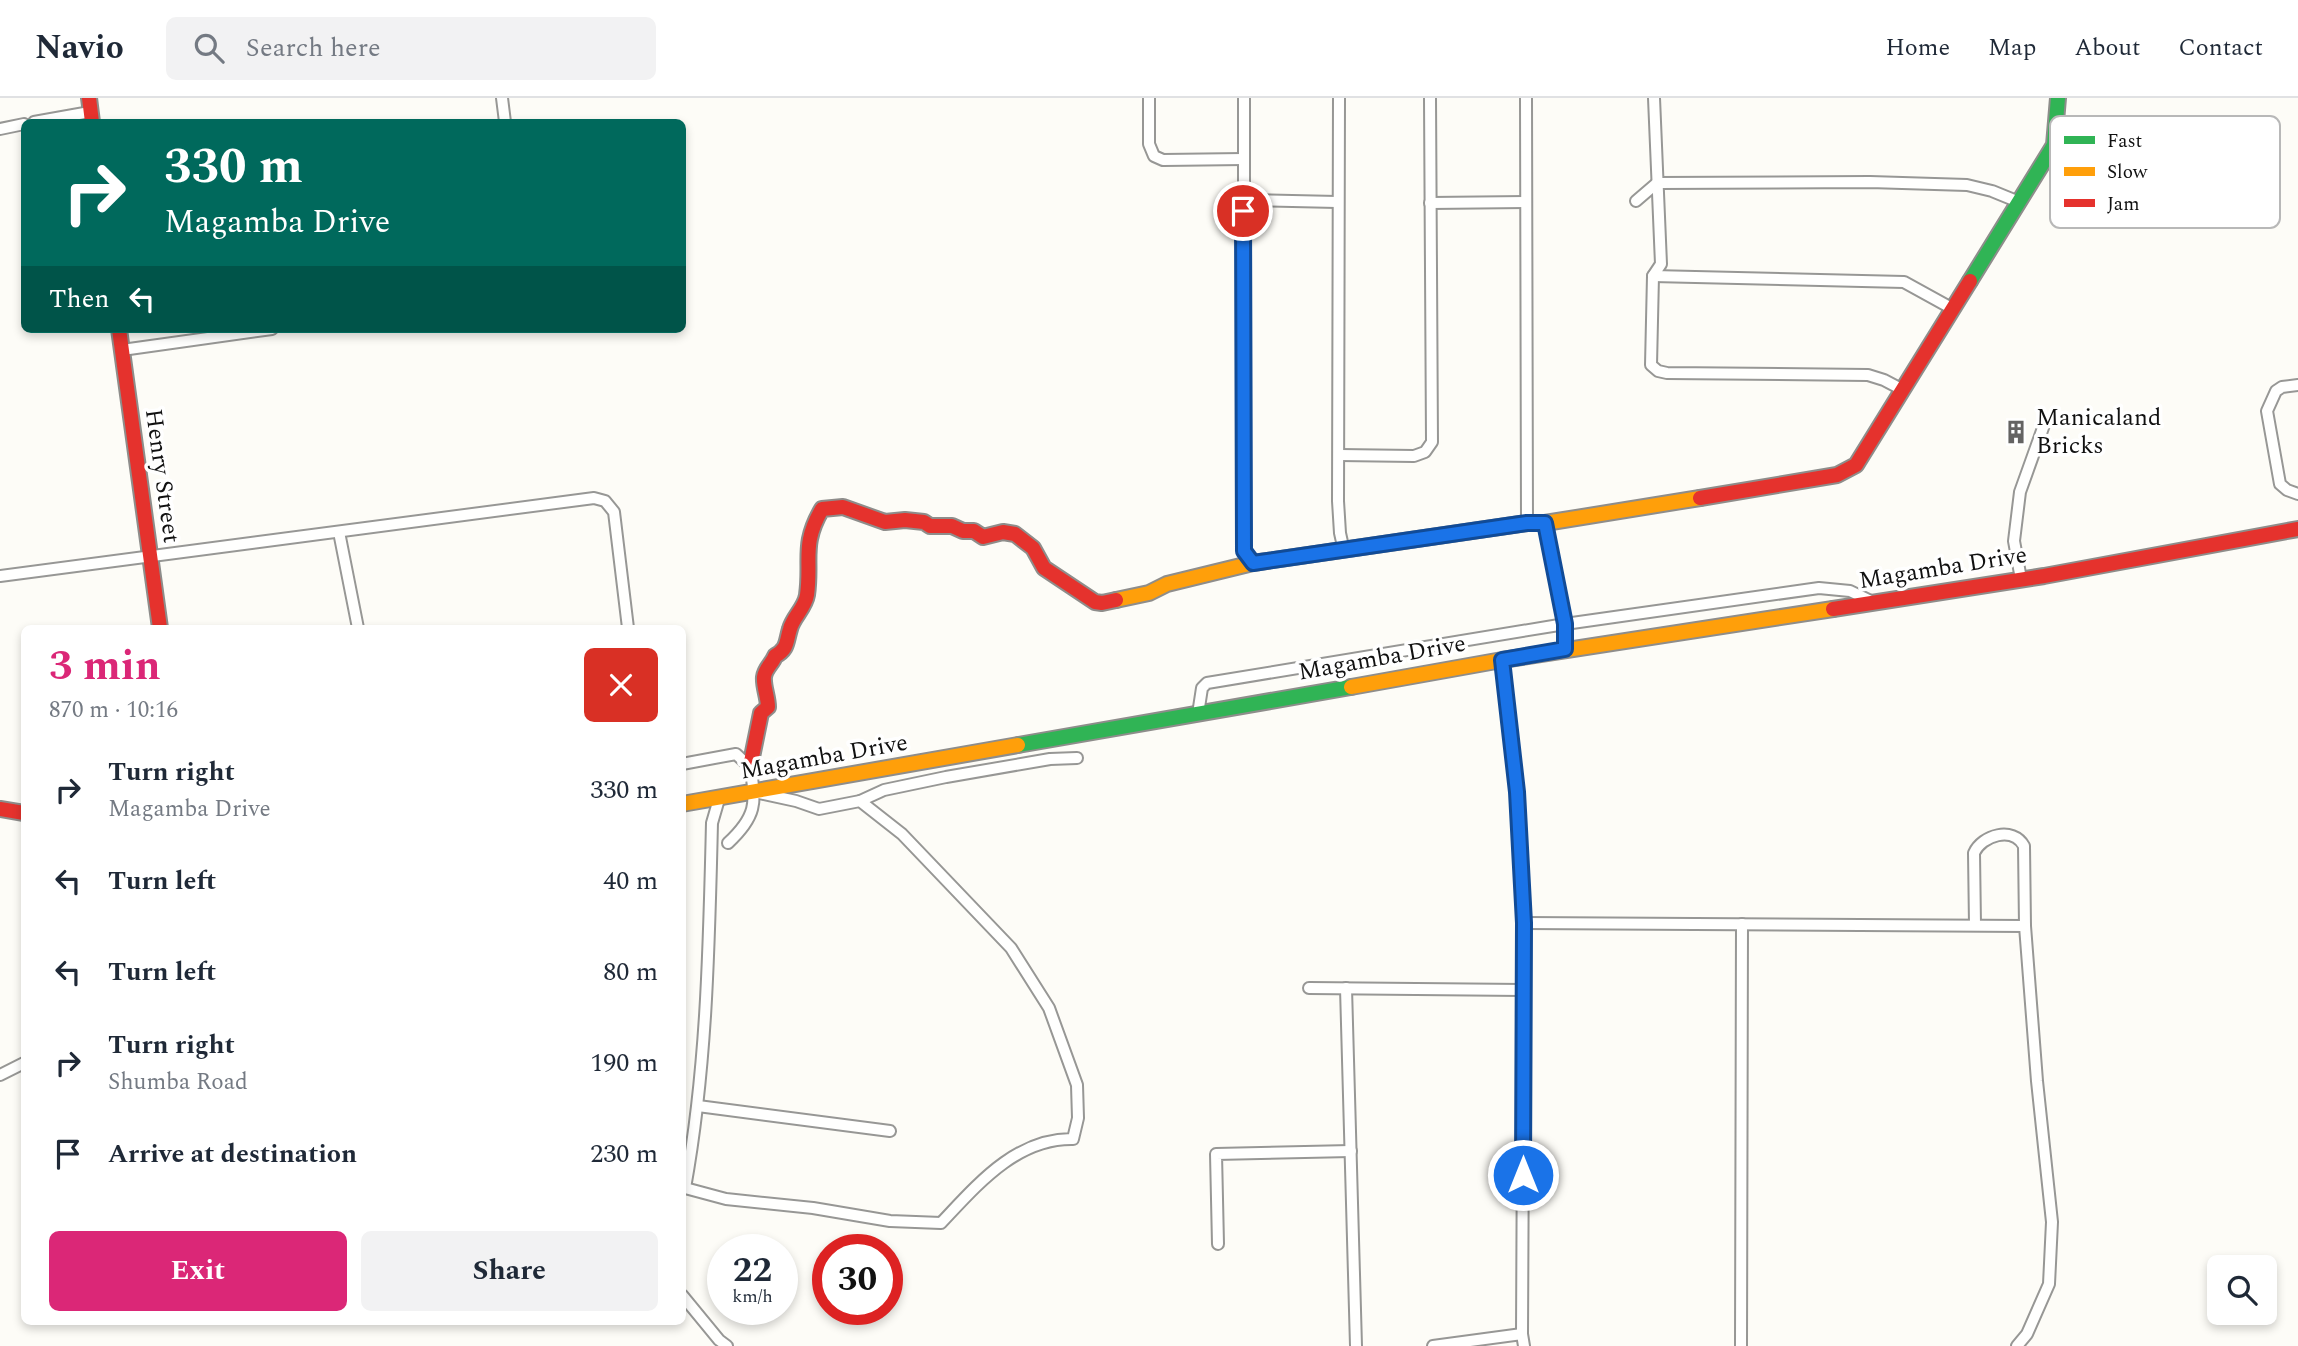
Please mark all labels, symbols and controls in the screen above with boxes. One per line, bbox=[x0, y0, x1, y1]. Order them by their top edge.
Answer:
search box bbox=[166, 17, 656, 80]
text: Navio bbox=[35, 23, 124, 73]
text: Search here bbox=[246, 28, 381, 68]
icon: search bbox=[190, 29, 228, 67]
text: Home bbox=[1885, 30, 1950, 66]
text: Map bbox=[1988, 30, 2036, 66]
text: About bbox=[2074, 30, 2140, 66]
text: Contact bbox=[2178, 30, 2263, 66]
legend bbox=[2050, 116, 2280, 228]
text: Fast bbox=[2107, 127, 2143, 156]
text: 330 m bbox=[164, 130, 303, 205]
icon: right bbox=[49, 147, 140, 238]
text: Slow bbox=[2107, 158, 2148, 187]
pin bbox=[1213, 181, 1273, 241]
text: Jam bbox=[2107, 190, 2139, 219]
icon: arrive bbox=[1224, 192, 1262, 230]
text: Magamba Drive bbox=[164, 198, 390, 247]
text: Then bbox=[49, 279, 109, 319]
icon: left bbox=[123, 280, 161, 318]
place label: Manicaland Bricks bbox=[2036, 400, 2161, 464]
street label: Henry Street bbox=[135, 407, 189, 545]
building icon: Manicaland Bricks bbox=[2002, 418, 2030, 446]
street label: Magamba Drive bbox=[1856, 537, 2030, 599]
street label: Magamba Drive bbox=[1295, 626, 1469, 690]
text: 3 min bbox=[49, 635, 161, 698]
button: close bbox=[584, 648, 658, 722]
text: 870 m · 10:16 bbox=[49, 693, 178, 728]
street label: Magamba Drive bbox=[737, 725, 911, 789]
text: Turn right bbox=[108, 752, 235, 792]
text: 330 m bbox=[590, 770, 658, 810]
icon: right bbox=[49, 771, 87, 809]
text: Magamba Drive bbox=[108, 792, 271, 827]
text: Turn left bbox=[108, 861, 216, 901]
text: 40 m bbox=[603, 861, 658, 901]
icon: left bbox=[49, 862, 87, 900]
text: Turn left bbox=[108, 952, 216, 992]
text: 80 m bbox=[603, 952, 658, 992]
icon: left bbox=[49, 953, 87, 991]
text: Turn right bbox=[108, 1025, 235, 1065]
text: 190 m bbox=[590, 1043, 658, 1083]
icon: right bbox=[49, 1044, 87, 1082]
text: Shumba Road bbox=[108, 1065, 248, 1100]
text: Arrive at destination bbox=[108, 1134, 357, 1174]
text: 230 m bbox=[590, 1134, 658, 1174]
icon: arrive bbox=[49, 1135, 87, 1173]
position arrow bbox=[1486, 1138, 1560, 1212]
button: Exit bbox=[49, 1231, 347, 1311]
button: Share bbox=[361, 1231, 658, 1311]
speed limit sign: 30 bbox=[812, 1234, 903, 1325]
text: 22 bbox=[733, 1244, 772, 1297]
map controls bbox=[2207, 1255, 2277, 1325]
button: search bbox=[2207, 1255, 2277, 1325]
text: km/h bbox=[732, 1283, 773, 1310]

